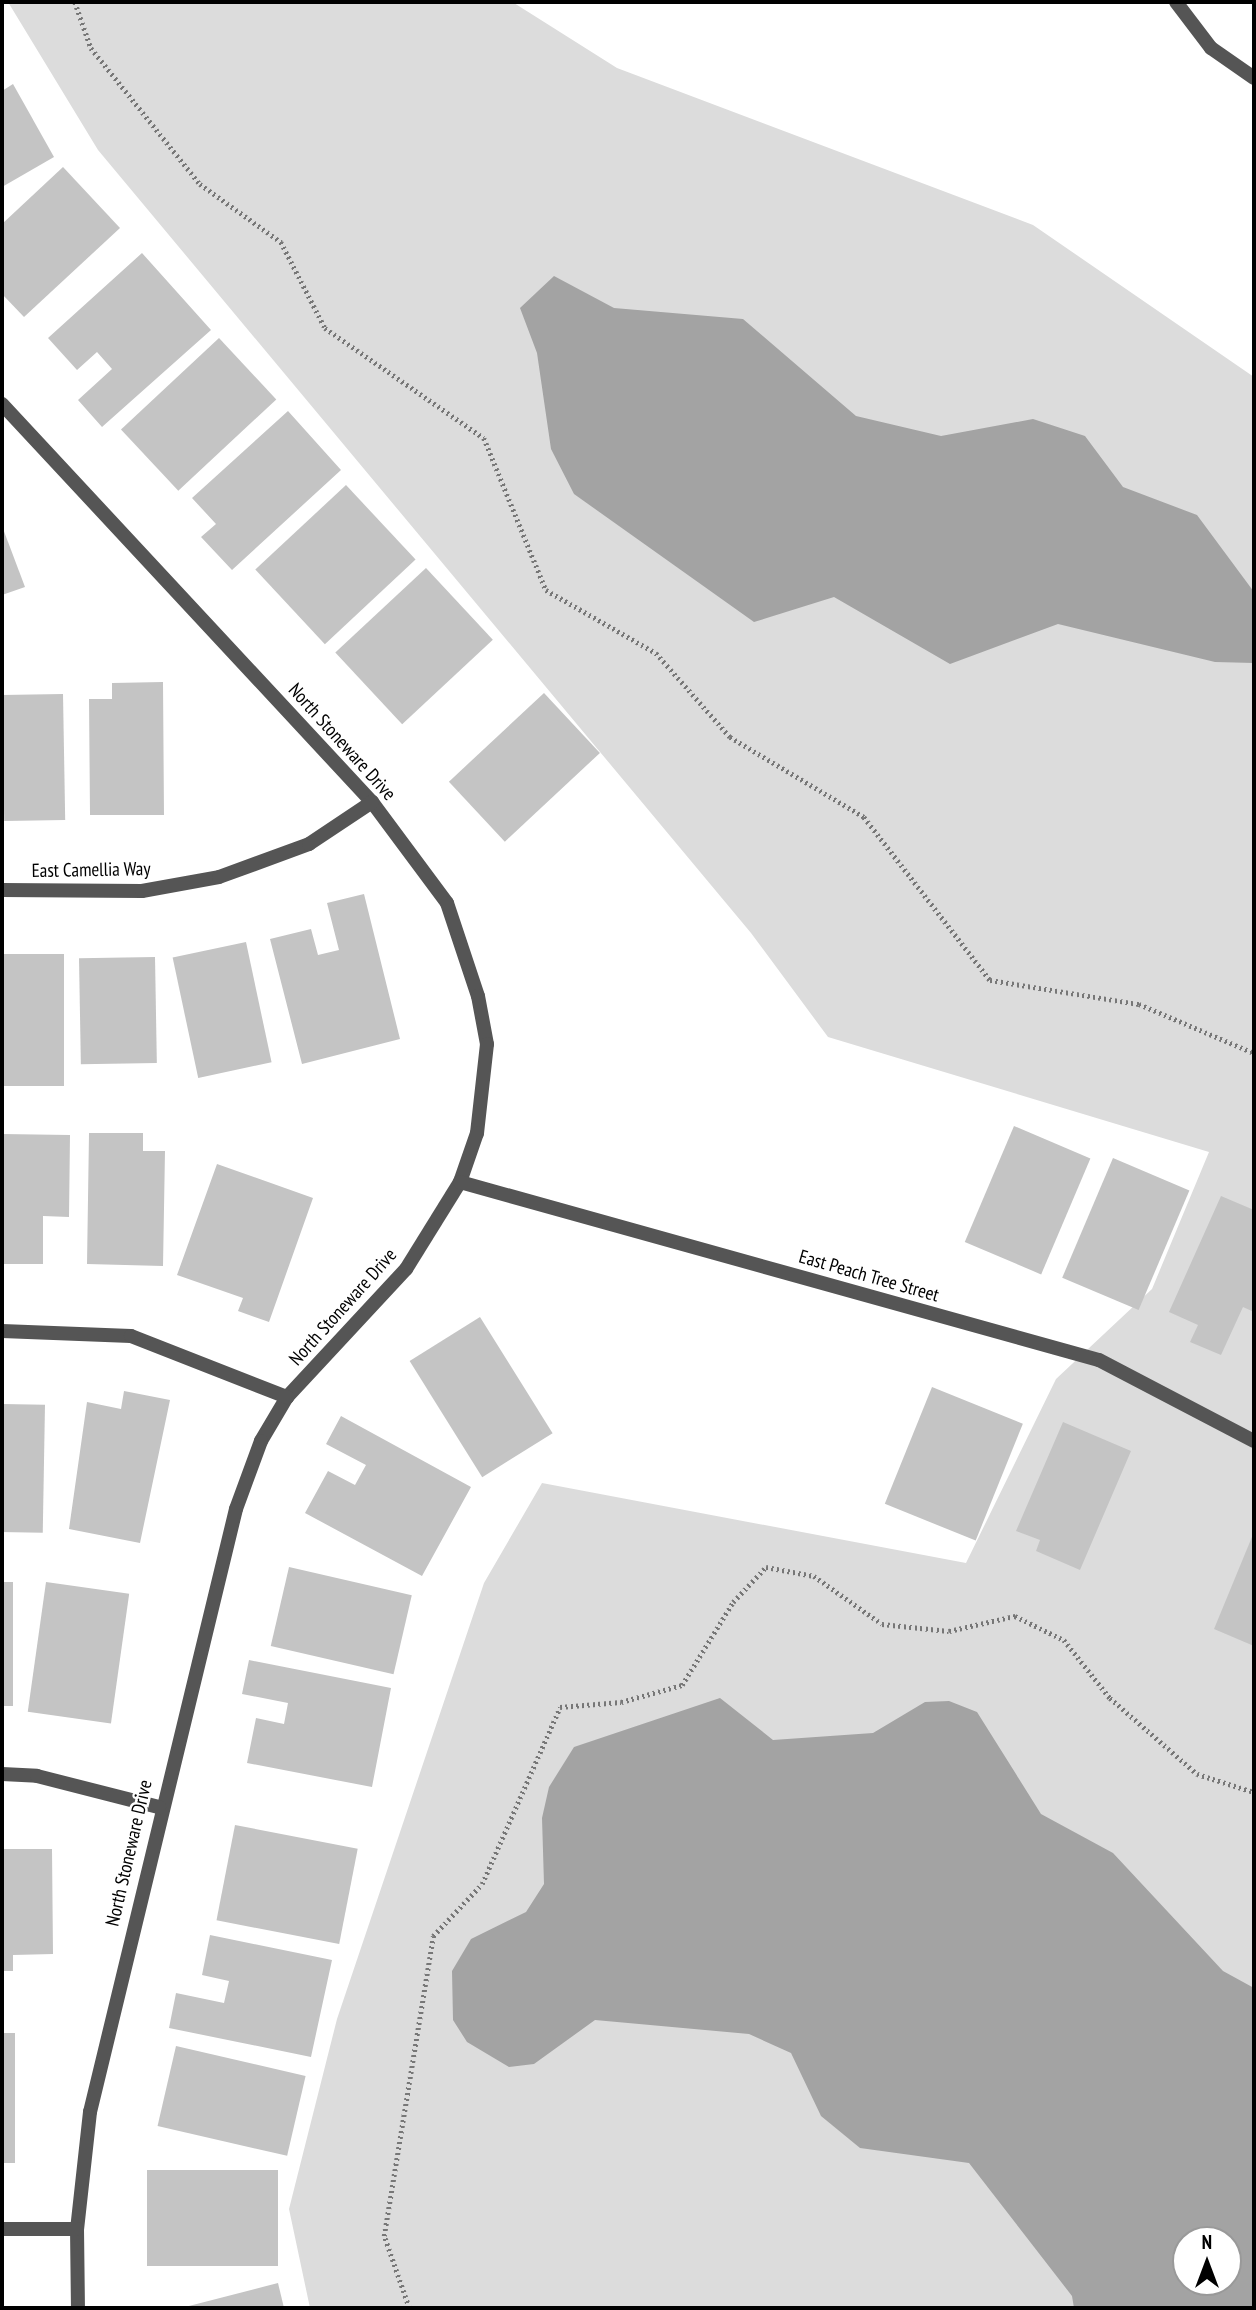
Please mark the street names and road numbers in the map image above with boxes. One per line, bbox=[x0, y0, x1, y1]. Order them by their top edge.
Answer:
street label: North Stoneware Drive bbox=[283, 679, 401, 805]
street label: East Camellia Way bbox=[31, 858, 151, 882]
street label: North Stoneware Drive bbox=[284, 1244, 402, 1370]
street label: East Peach Tree Street bbox=[796, 1245, 942, 1307]
street label: North Stoneware Drive bbox=[101, 1778, 157, 1928]

